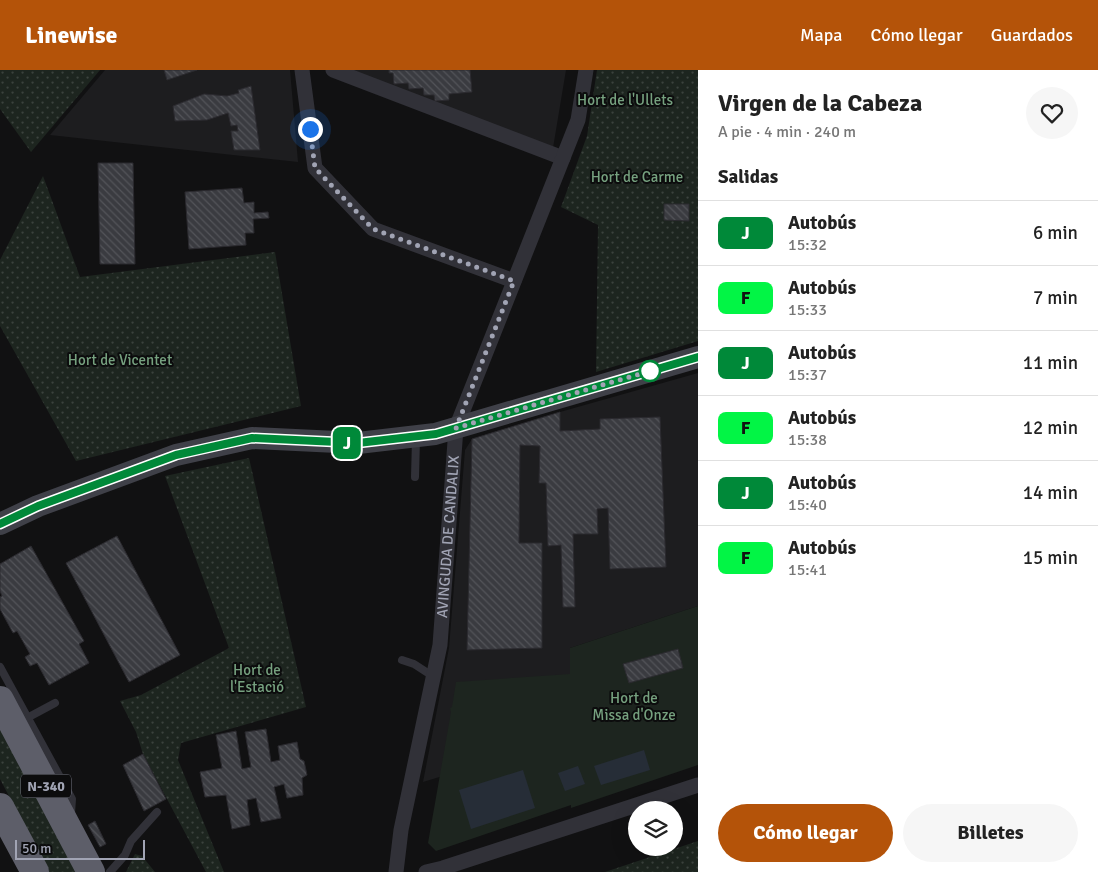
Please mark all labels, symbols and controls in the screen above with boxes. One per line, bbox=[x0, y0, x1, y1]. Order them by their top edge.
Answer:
text: Linewise bbox=[25, 20, 118, 50]
text: Mapa bbox=[800, 24, 842, 46]
text: Cómo llegar bbox=[870, 24, 963, 46]
text: Guardados bbox=[991, 24, 1073, 46]
button: heart bbox=[1026, 87, 1078, 139]
text: Virgen de la Cabeza bbox=[718, 88, 922, 118]
park label: Hort de l'Ullets bbox=[577, 91, 673, 109]
your location bbox=[298, 117, 323, 142]
text: A pie · 4 min · 240 m bbox=[718, 122, 856, 142]
text: Salidas bbox=[718, 165, 778, 189]
park label: Hort de Carme bbox=[591, 168, 683, 186]
text: Autobús bbox=[788, 211, 856, 235]
text: 6 min bbox=[1033, 221, 1078, 245]
text: J bbox=[741, 222, 750, 244]
text: 15:32 bbox=[788, 235, 827, 255]
text: Autobús bbox=[788, 276, 856, 300]
text: 7 min bbox=[1033, 286, 1078, 310]
text: F bbox=[741, 287, 750, 309]
text: 15:33 bbox=[788, 300, 827, 320]
text: Autobús bbox=[788, 341, 856, 365]
park label: Hort de Vicentet bbox=[68, 351, 172, 369]
text: 11 min bbox=[1023, 351, 1078, 375]
text: J bbox=[741, 352, 750, 374]
unlabelled marker bbox=[639, 360, 661, 382]
text: 15:37 bbox=[788, 365, 827, 385]
text: Autobús bbox=[788, 406, 856, 430]
text: 12 min bbox=[1023, 416, 1078, 440]
text: F bbox=[741, 417, 750, 439]
line badge: J bbox=[331, 427, 363, 459]
text: 15:38 bbox=[788, 430, 827, 450]
text: J bbox=[343, 432, 351, 454]
street label: AVINGUDA DE CANDALIX bbox=[433, 455, 463, 619]
text: Autobús bbox=[788, 471, 856, 495]
text: 14 min bbox=[1023, 481, 1078, 505]
text: J bbox=[741, 482, 750, 504]
text: 15:40 bbox=[788, 495, 827, 515]
text: Autobús bbox=[788, 536, 856, 560]
text: 15 min bbox=[1023, 546, 1078, 570]
text: F bbox=[741, 547, 750, 569]
text: 15:41 bbox=[788, 560, 827, 580]
park label: Hort de l'Estació bbox=[230, 661, 284, 696]
park label: Hort de Missa d'Onze bbox=[592, 689, 676, 724]
road number: N-340 bbox=[21, 774, 71, 798]
map controls bbox=[628, 801, 683, 856]
button: layers bbox=[628, 801, 683, 856]
button: Cómo llegar bbox=[718, 804, 893, 862]
button: Billetes bbox=[903, 804, 1078, 862]
scale bar bbox=[15, 837, 145, 860]
text: 50 m bbox=[22, 840, 51, 857]

